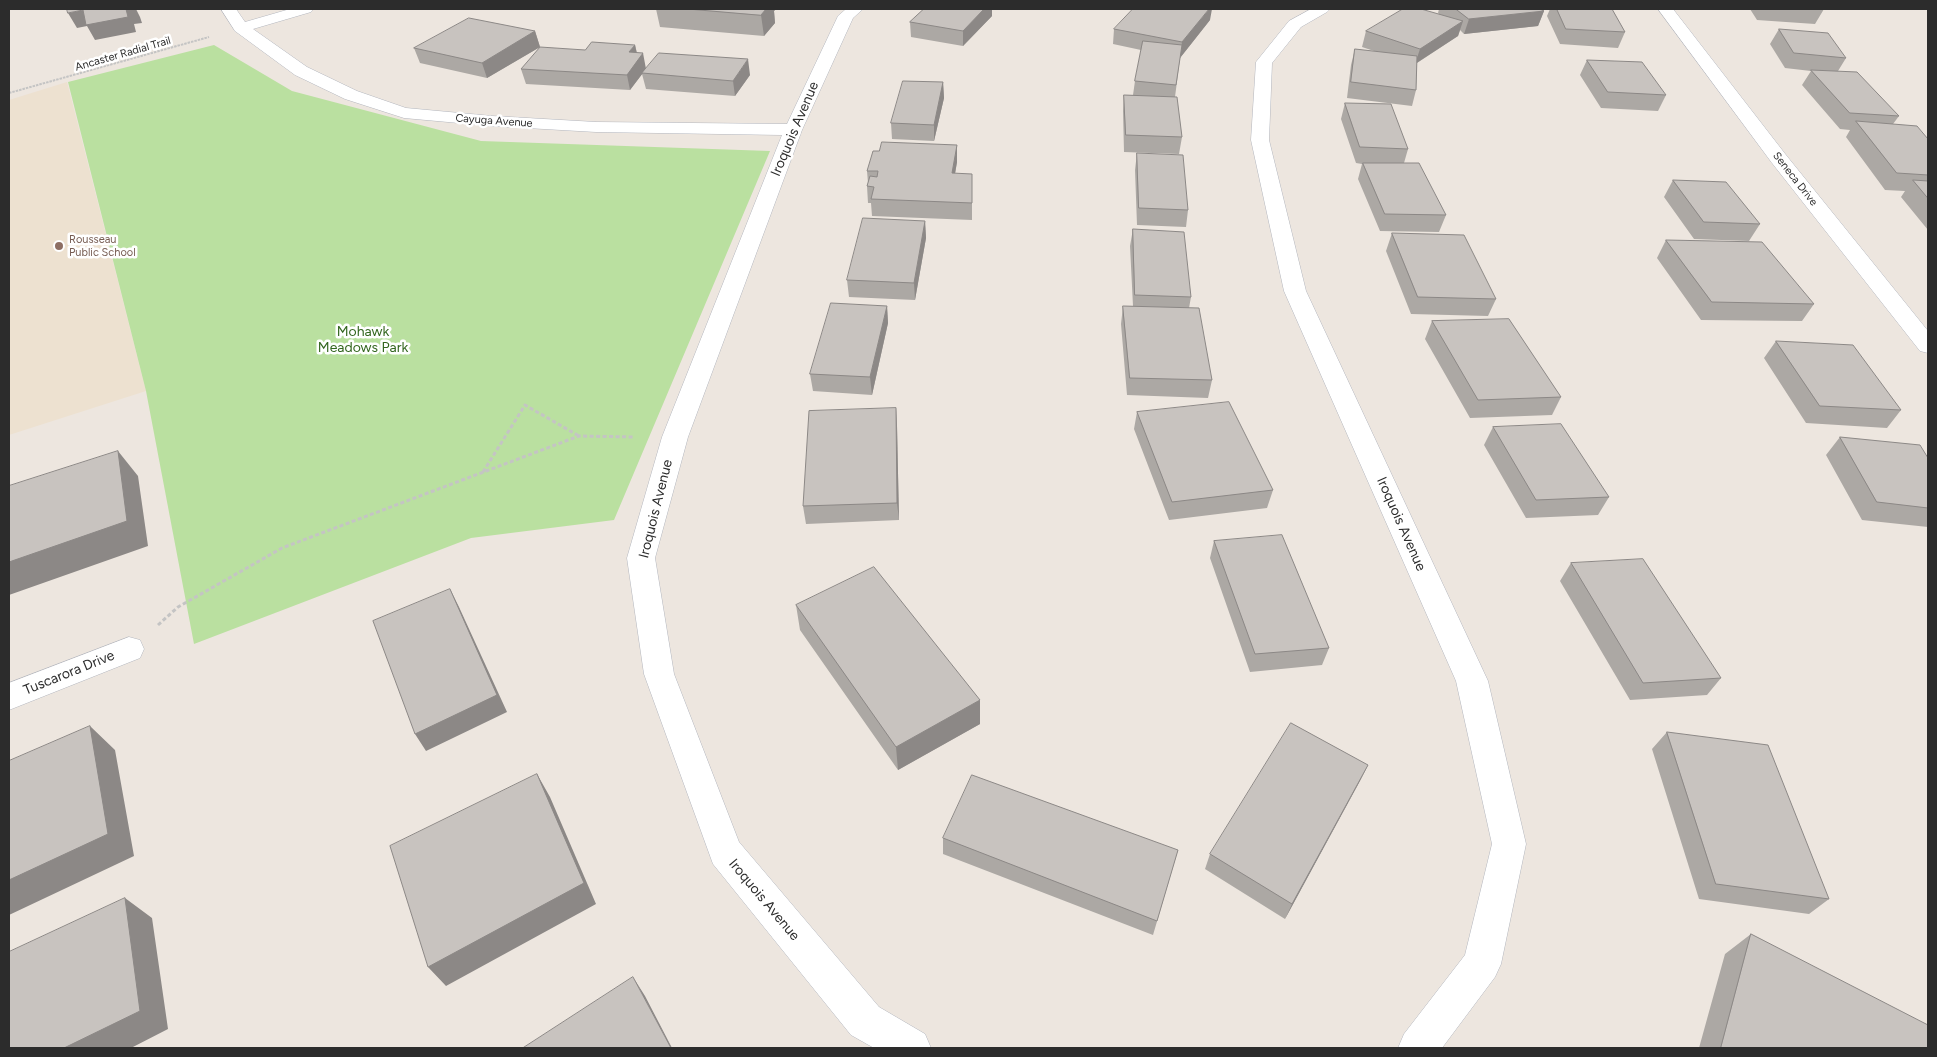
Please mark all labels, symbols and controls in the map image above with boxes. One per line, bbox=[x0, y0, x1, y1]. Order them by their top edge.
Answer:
street label: Ancaster Radial Trail bbox=[74, 34, 172, 74]
street label: Iroquois Avenue bbox=[767, 79, 823, 179]
street label: Cayuga Avenue bbox=[455, 112, 533, 130]
street label: Seneca Drive bbox=[1770, 149, 1820, 209]
place label: Rousseau Public School bbox=[69, 233, 136, 259]
marker: Rousseau Public School bbox=[53, 240, 65, 252]
park label: Mohawk Meadows Park bbox=[318, 324, 408, 357]
street label: Iroquois Avenue bbox=[636, 458, 676, 560]
street label: Iroquois Avenue bbox=[1373, 474, 1429, 574]
street label: Tuscarora Drive bbox=[21, 647, 117, 699]
street label: Iroquois Avenue bbox=[725, 856, 803, 944]

